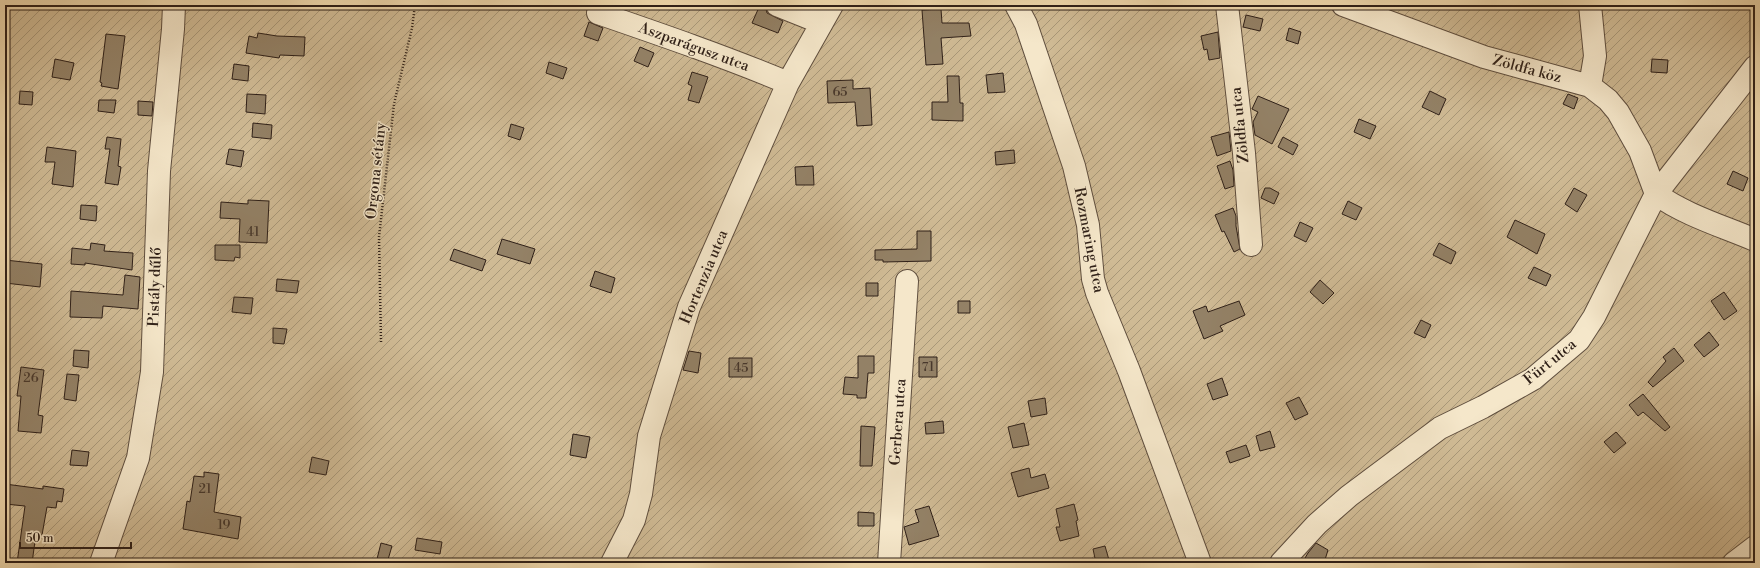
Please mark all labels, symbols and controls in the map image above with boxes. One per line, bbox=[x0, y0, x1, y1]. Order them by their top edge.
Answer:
street label: Aszparágusz utca bbox=[635, 18, 752, 76]
street label: Zöldfa köz bbox=[1490, 51, 1564, 87]
house number: 65 bbox=[832, 84, 848, 100]
street label: Zöldfa utca bbox=[1227, 86, 1253, 164]
street label: Orgona sétány bbox=[361, 121, 391, 220]
street label: Rozmaring utca bbox=[1069, 186, 1109, 295]
house number: 41 bbox=[246, 224, 260, 240]
street label: Hortenzia utca bbox=[676, 227, 733, 327]
street label: Pistály dűlő bbox=[144, 246, 166, 327]
street label: Fürt utca bbox=[1520, 335, 1581, 389]
house number: 71 bbox=[922, 359, 935, 375]
house number: 45 bbox=[734, 360, 748, 376]
house number: 26 bbox=[23, 370, 39, 386]
street label: Gerbera utca bbox=[885, 378, 911, 466]
house number: 21 bbox=[198, 481, 212, 497]
house number: 19 bbox=[217, 517, 231, 533]
scale bar bbox=[20, 524, 131, 550]
text: 50 m bbox=[26, 531, 54, 546]

